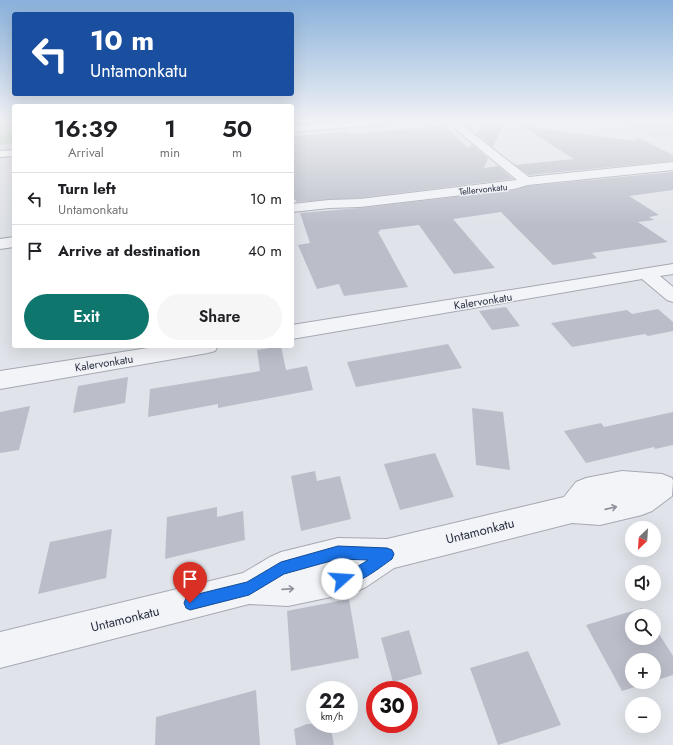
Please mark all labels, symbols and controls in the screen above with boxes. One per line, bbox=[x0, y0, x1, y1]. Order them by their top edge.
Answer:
text: 10 m bbox=[90, 20, 154, 61]
icon: left bbox=[24, 28, 76, 80]
text: Untamonkatu bbox=[90, 58, 187, 84]
text: 16:39 bbox=[54, 111, 118, 146]
text: 1 bbox=[164, 111, 176, 146]
text: 50 bbox=[222, 111, 252, 146]
text: Arrival bbox=[68, 143, 104, 162]
text: min bbox=[160, 143, 180, 162]
text: m bbox=[232, 143, 242, 162]
text: Turn left bbox=[58, 178, 116, 200]
street label: Tellervonkatu bbox=[458, 180, 508, 198]
icon: left bbox=[24, 188, 46, 210]
text: 10 m bbox=[250, 188, 282, 210]
text: Untamonkatu bbox=[58, 200, 128, 219]
icon: arrive bbox=[24, 240, 46, 262]
text: Arrive at destination bbox=[58, 240, 200, 262]
text: 40 m bbox=[248, 240, 282, 262]
street label: Kalervonkatu bbox=[453, 288, 513, 314]
button: Exit bbox=[24, 294, 149, 340]
button: Share bbox=[157, 294, 282, 340]
street label: Kalervonkatu bbox=[74, 350, 134, 376]
one-way arrow bbox=[604, 504, 617, 512]
street label: Untamonkatu bbox=[444, 513, 516, 549]
north arrow bbox=[625, 521, 661, 557]
map controls bbox=[625, 521, 661, 733]
position arrow bbox=[321, 558, 363, 600]
pin bbox=[173, 562, 207, 603]
button: sound bbox=[625, 565, 661, 601]
icon: arrive bbox=[179, 568, 201, 590]
one-way arrow bbox=[281, 586, 294, 593]
street label: Untamonkatu bbox=[89, 601, 161, 637]
button: search bbox=[625, 609, 661, 645]
button: + bbox=[625, 653, 661, 689]
speed limit sign: 30 bbox=[366, 681, 418, 733]
text: 22 bbox=[319, 687, 345, 716]
button: − bbox=[625, 697, 661, 733]
text: km/h bbox=[321, 709, 343, 724]

